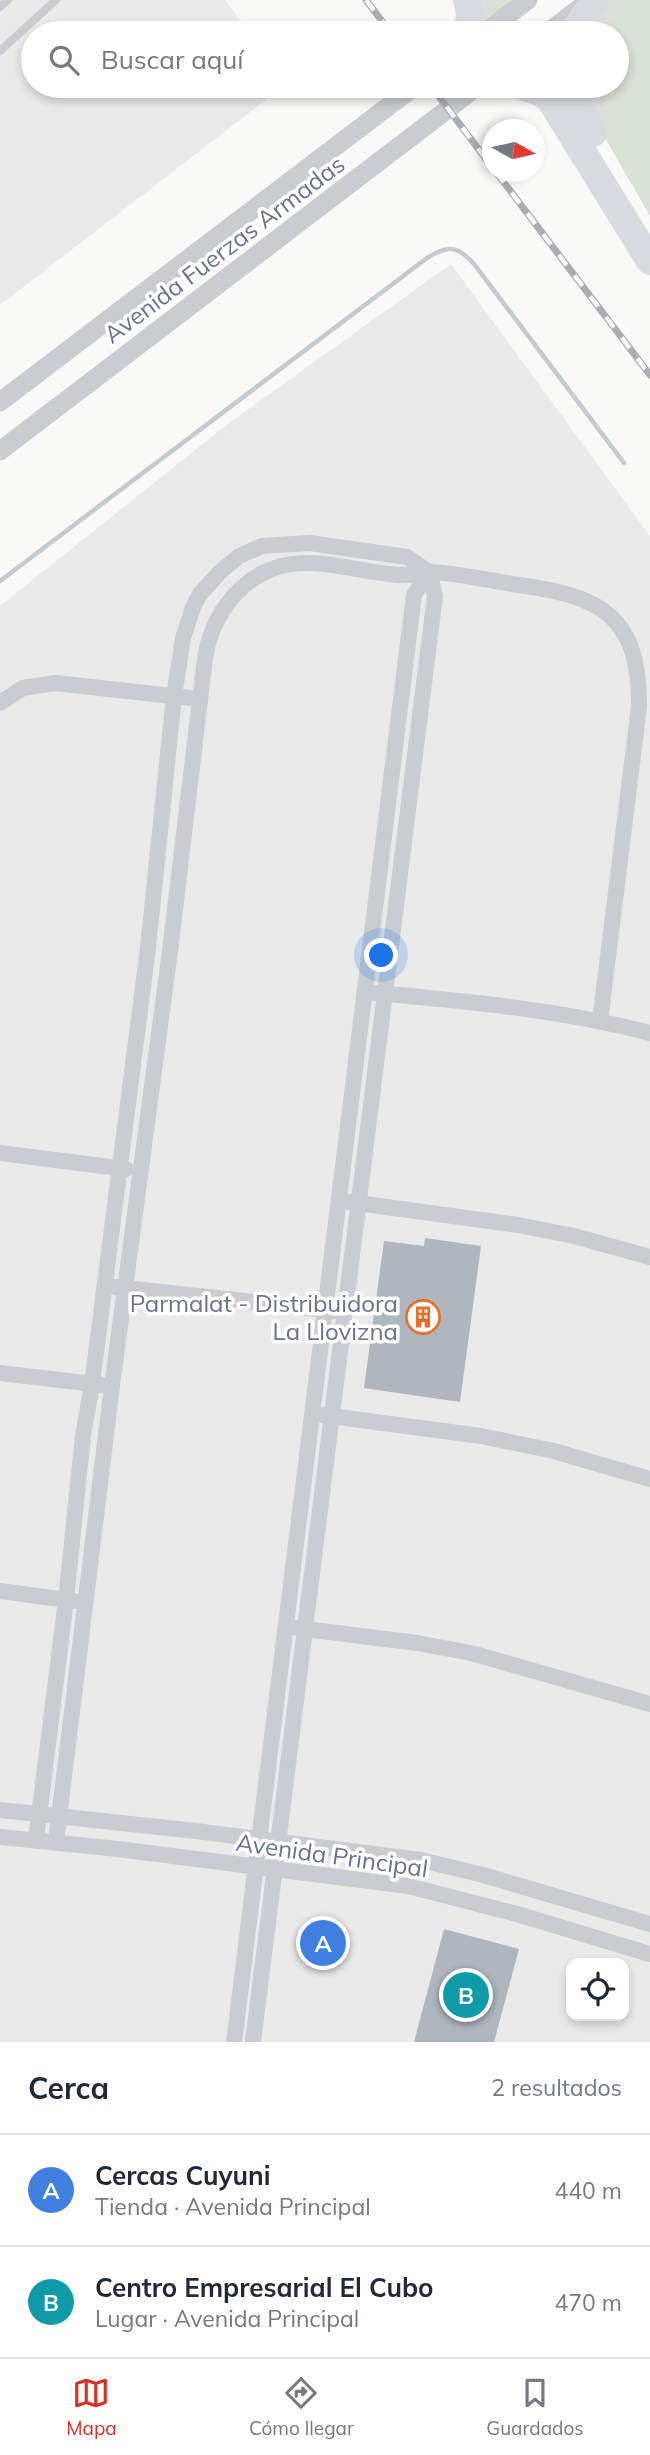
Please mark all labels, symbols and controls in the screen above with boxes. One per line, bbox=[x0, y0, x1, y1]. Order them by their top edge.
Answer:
search box bbox=[21, 21, 629, 98]
icon: search bbox=[45, 41, 83, 79]
text: Buscar aquí bbox=[101, 43, 244, 76]
north arrow bbox=[482, 119, 545, 182]
street label: Avenida Fuerzas Armadas bbox=[98, 149, 350, 349]
your location bbox=[364, 938, 398, 972]
place label: Parmalat - Distribuidora La Llovizna bbox=[130, 1288, 398, 1346]
building icon: Parmalat - Distribuidora La Llovizna bbox=[404, 1298, 442, 1336]
street label: Avenida Principal bbox=[234, 1827, 430, 1883]
pin: A bbox=[300, 1917, 346, 1969]
map controls bbox=[566, 1958, 629, 2021]
button: locate bbox=[566, 1958, 629, 2021]
pin: B bbox=[443, 1969, 489, 2021]
text: Cerca bbox=[28, 2069, 109, 2107]
text: 2 resultados bbox=[491, 2073, 622, 2102]
text: Cercas Cuyuni bbox=[95, 2159, 271, 2192]
text: A bbox=[42, 2176, 60, 2205]
text: 440 m bbox=[554, 2176, 622, 2205]
text: Tienda · Avenida Principal bbox=[95, 2192, 371, 2221]
text: Centro Empresarial El Cubo bbox=[95, 2271, 433, 2304]
text: B bbox=[43, 2288, 59, 2317]
text: 470 m bbox=[554, 2288, 622, 2317]
text: Lugar · Avenida Principal bbox=[95, 2304, 359, 2333]
tab: Mapa bbox=[66, 2374, 117, 2440]
tab: Cómo llegar bbox=[249, 2374, 354, 2440]
tab: Guardados bbox=[486, 2374, 584, 2440]

